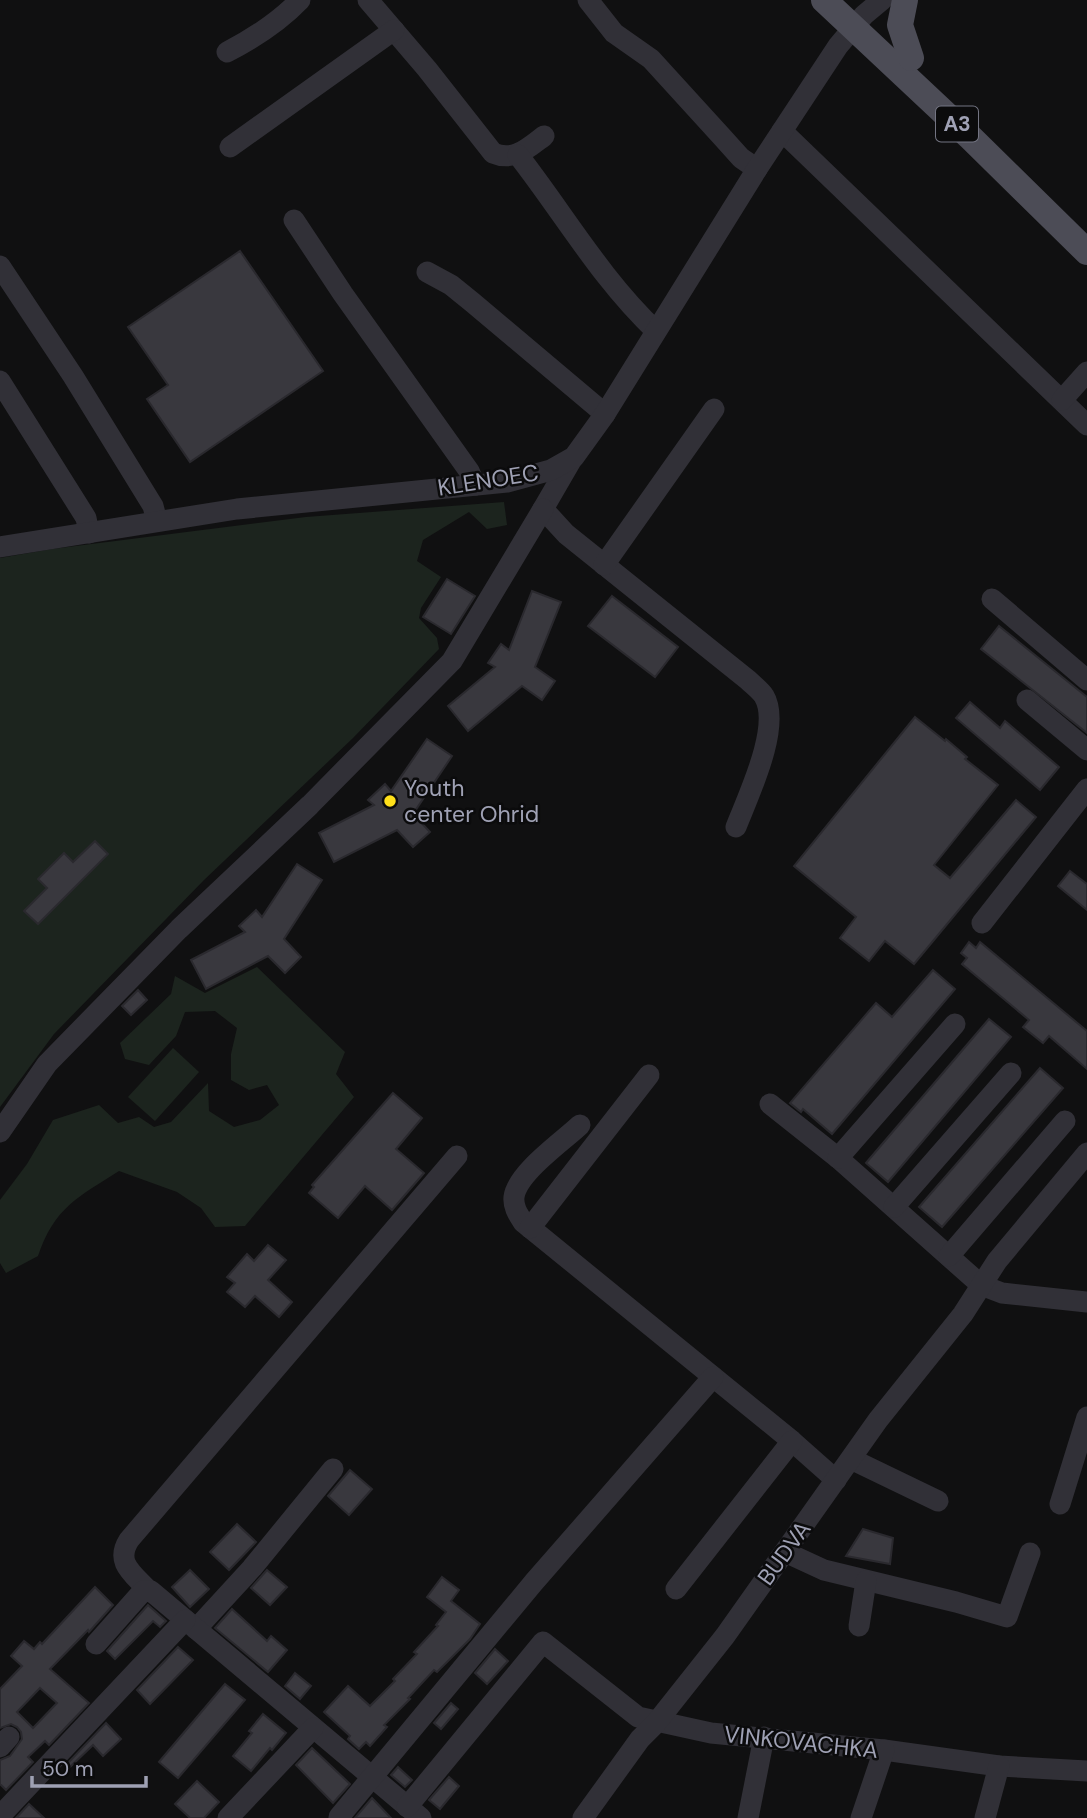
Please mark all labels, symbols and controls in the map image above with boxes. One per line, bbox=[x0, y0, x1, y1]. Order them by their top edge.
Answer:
road number: A3 bbox=[936, 106, 978, 142]
street label: KLENOEC bbox=[435, 457, 541, 503]
place label: Youth center Ohrid bbox=[404, 773, 539, 829]
marker: Youth center Ohrid bbox=[382, 793, 398, 809]
street label: BUDVA bbox=[751, 1515, 817, 1591]
street label: VINKOVACHKA bbox=[723, 1719, 879, 1765]
scale bar bbox=[32, 1744, 145, 1788]
text: 50 m bbox=[42, 1755, 93, 1783]

